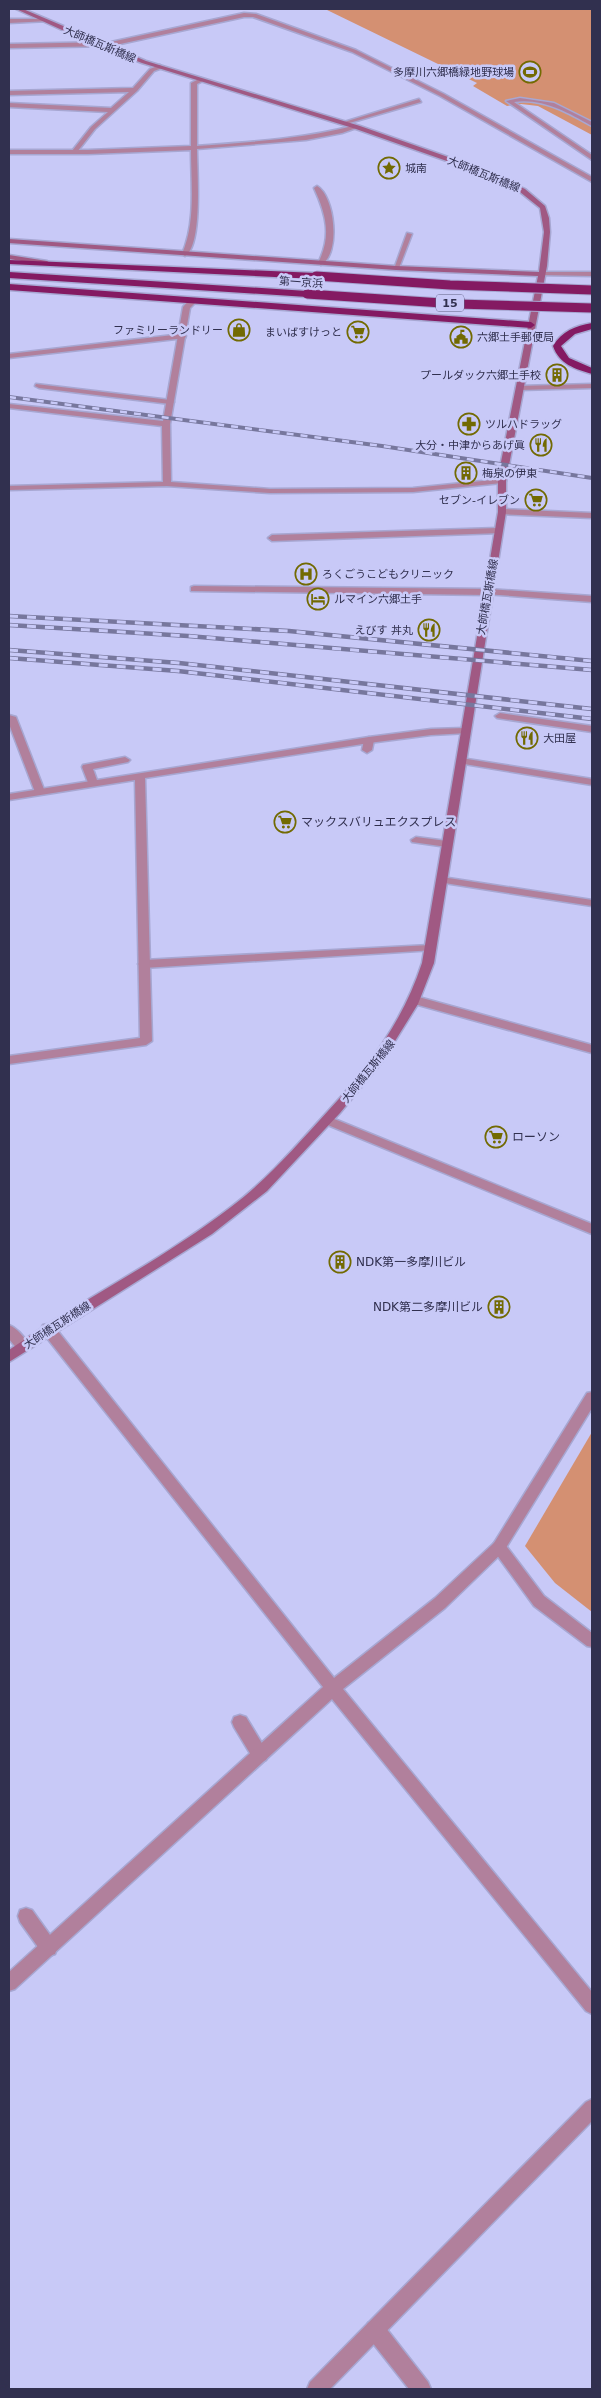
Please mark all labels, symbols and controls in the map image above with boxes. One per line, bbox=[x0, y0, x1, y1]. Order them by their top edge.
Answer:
street label: 大師橋瓦斯橋線 bbox=[62, 23, 138, 65]
sports icon: 多摩川六郷橋緑地野球場 bbox=[518, 60, 542, 84]
place label: 多摩川六郷橋緑地野球場 bbox=[393, 66, 514, 79]
street label: 大師橋瓦斯橋線 bbox=[446, 154, 522, 195]
place icon: 城南 bbox=[377, 156, 401, 180]
place label: 城南 bbox=[405, 162, 427, 175]
street label: 第一京浜 bbox=[279, 274, 323, 291]
road number: 15 bbox=[436, 294, 464, 312]
shop icon: ファミリーランドリー bbox=[227, 318, 251, 342]
supermarket icon: まいばすけっと bbox=[346, 320, 370, 344]
place label: ファミリーランドリー bbox=[113, 324, 223, 337]
public building icon: 六郷土手郵便局 bbox=[449, 325, 473, 349]
place label: まいばすけっと bbox=[265, 326, 342, 339]
place label: 六郷土手郵便局 bbox=[477, 331, 554, 344]
building icon: プールダック六郷土手校 bbox=[545, 363, 569, 387]
place label: プールダック六郷土手校 bbox=[420, 369, 541, 382]
pharmacy icon: ツルハドラッグ bbox=[457, 412, 481, 436]
place label: ツルハドラッグ bbox=[485, 418, 562, 431]
restaurant icon: 大分・中津からあげ眞 bbox=[529, 433, 553, 457]
place label: 大分・中津からあげ眞 bbox=[415, 439, 525, 452]
building icon: 梅泉の伊東 bbox=[454, 461, 478, 485]
place label: 梅泉の伊東 bbox=[482, 467, 537, 480]
supermarket icon: セブン-イレブン bbox=[524, 488, 548, 512]
place label: セブン-イレブン bbox=[439, 494, 520, 507]
street label: 大師橋瓦斯橋線 bbox=[474, 558, 501, 636]
hospital icon: ろくごうこどもクリニック bbox=[294, 562, 318, 586]
place label: ろくごうこどもクリニック bbox=[322, 568, 454, 581]
hotel icon: ルマイン六郷土手 bbox=[306, 587, 330, 611]
place label: ルマイン六郷土手 bbox=[334, 593, 422, 606]
restaurant icon: えびす 丼丸 bbox=[417, 618, 441, 642]
place label: えびす 丼丸 bbox=[355, 624, 413, 637]
restaurant icon: 大田屋 bbox=[515, 726, 539, 750]
place label: 大田屋 bbox=[543, 732, 576, 745]
supermarket icon: マックスバリュエクスプレス bbox=[273, 810, 297, 834]
place label: マックスバリュエクスプレス bbox=[301, 815, 456, 829]
street label: 大師橋瓦斯橋線 bbox=[339, 1037, 398, 1105]
supermarket icon: ローソン bbox=[484, 1125, 508, 1149]
place label: ローソン bbox=[512, 1130, 560, 1144]
building icon: NDK第一多摩川ビル bbox=[328, 1250, 352, 1274]
place label: NDK第一多摩川ビル bbox=[356, 1255, 466, 1269]
building icon: NDK第二多摩川ビル bbox=[487, 1295, 511, 1319]
street label: 大師橋瓦斯橋線 bbox=[21, 1299, 93, 1352]
place label: NDK第二多摩川ビル bbox=[373, 1300, 483, 1314]

